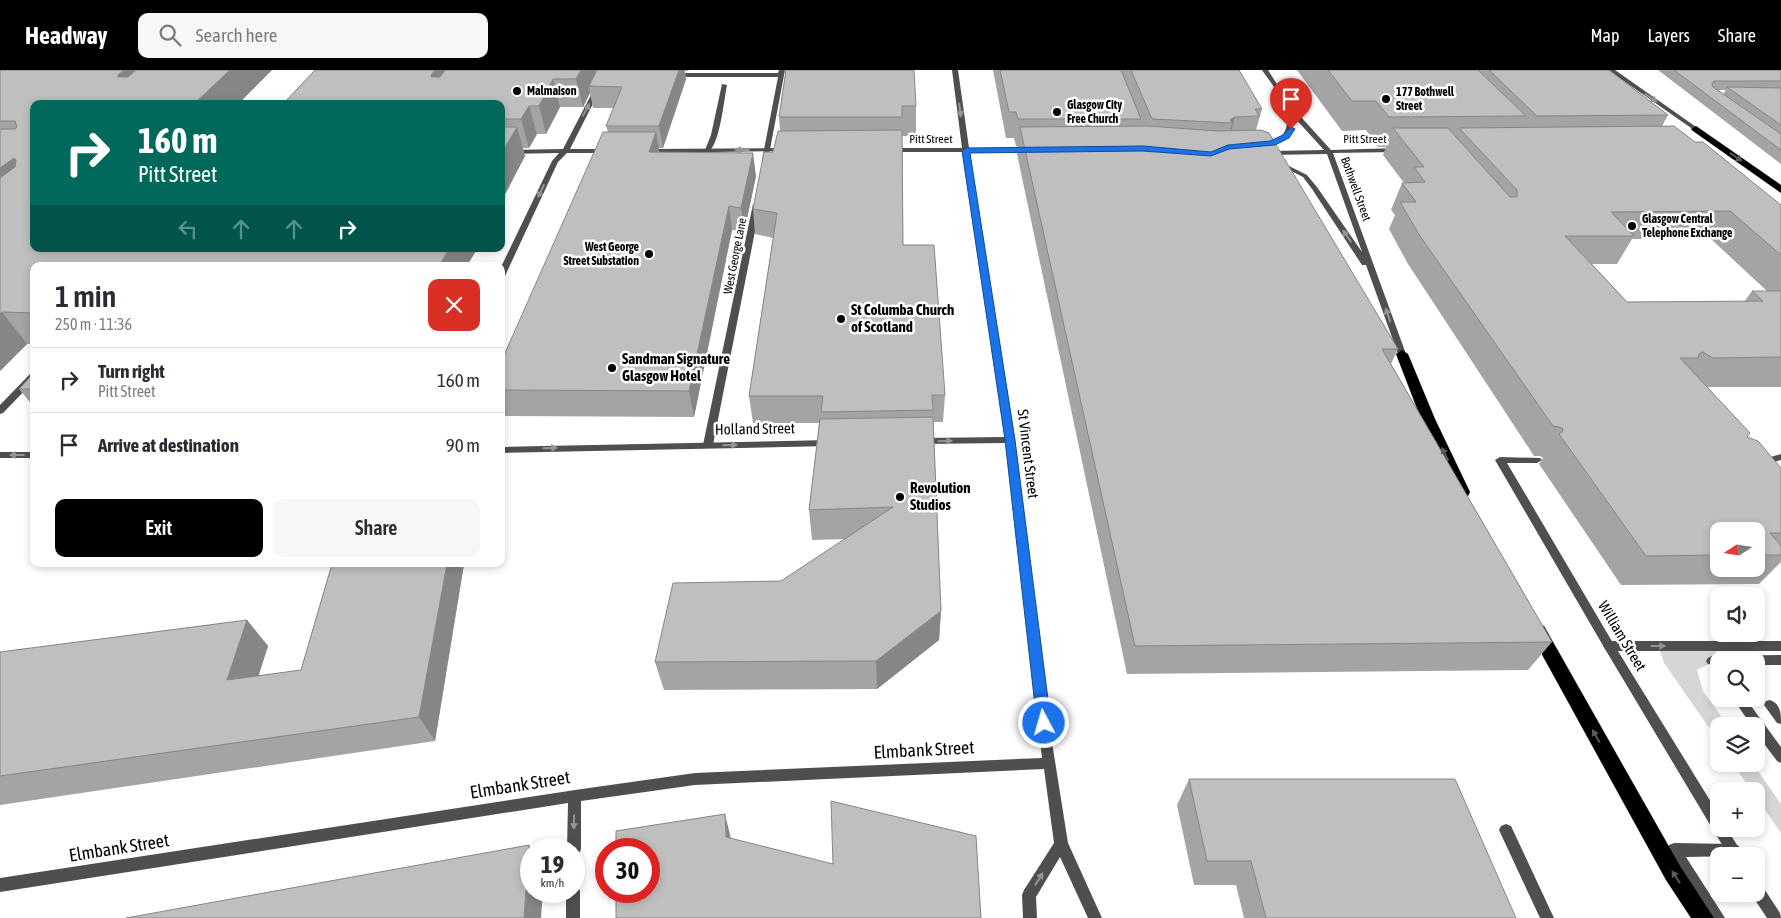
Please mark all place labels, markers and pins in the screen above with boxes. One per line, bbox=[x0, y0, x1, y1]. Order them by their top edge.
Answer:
pin bbox=[1270, 78, 1312, 129]
place label: Malmaison bbox=[527, 84, 577, 98]
marker: Malmaison bbox=[511, 85, 523, 97]
place label: 177 Bothwell Street bbox=[1396, 85, 1455, 113]
marker: 177 Bothwell Street bbox=[1380, 93, 1392, 105]
place label: Glasgow City Free Church bbox=[1067, 98, 1122, 126]
marker: Glasgow City Free Church bbox=[1051, 106, 1063, 118]
place label: Glasgow Central Telephone Exchange bbox=[1642, 212, 1733, 240]
marker: Glasgow Central Telephone Exchange bbox=[1626, 220, 1638, 232]
place label: West George Street Substation bbox=[564, 240, 640, 268]
marker: West George Street Substation bbox=[643, 248, 655, 260]
place label: St Columba Church of Scotland bbox=[851, 301, 954, 335]
marker: St Columba Church of Scotland bbox=[835, 313, 847, 325]
place label: Sandman Signature Glasgow Hotel bbox=[622, 350, 730, 384]
marker: Sandman Signature Glasgow Hotel bbox=[606, 362, 618, 374]
place label: Revolution Studios bbox=[910, 479, 971, 513]
marker: Revolution Studios bbox=[894, 491, 906, 503]

